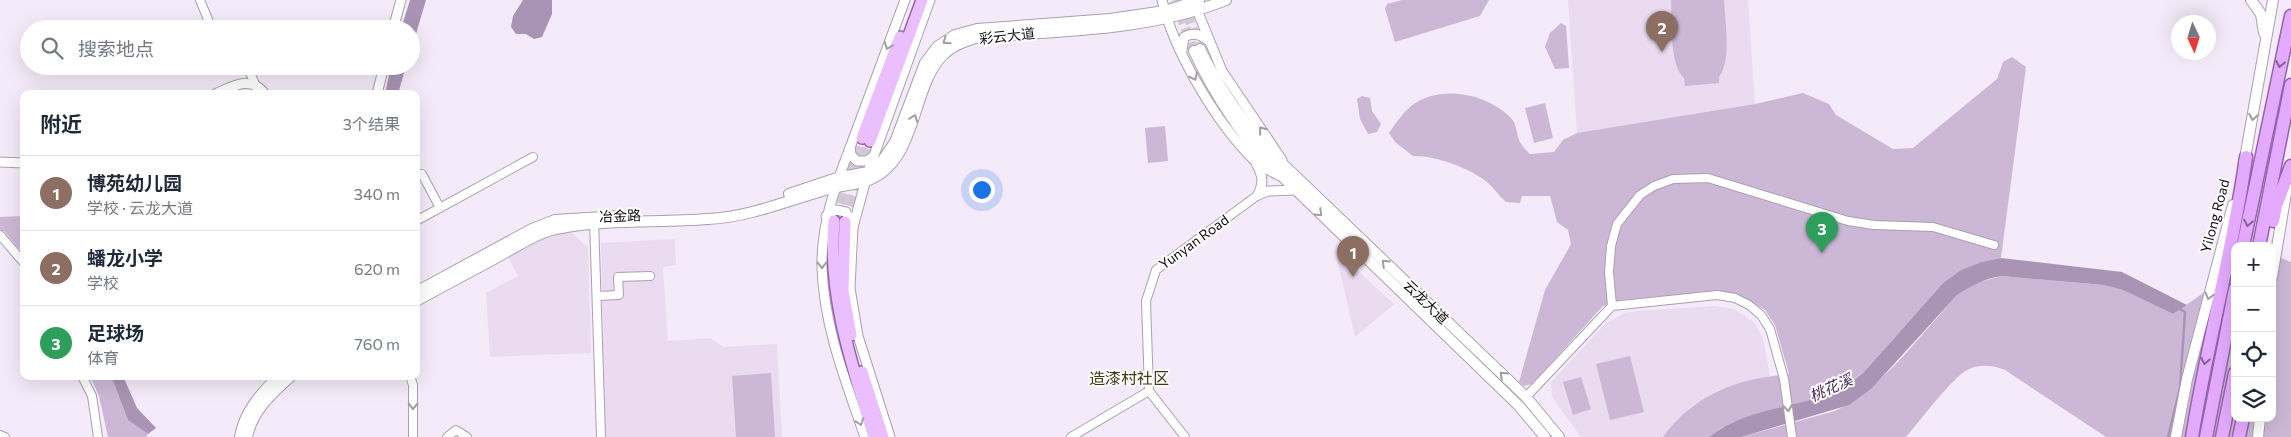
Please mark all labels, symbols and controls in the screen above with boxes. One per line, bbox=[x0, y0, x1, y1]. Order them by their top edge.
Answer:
pin: 2 bbox=[1646, 11, 1678, 52]
north arrow bbox=[2171, 15, 2216, 60]
search box bbox=[20, 20, 420, 75]
street label: 彩云大道 bbox=[978, 24, 1036, 47]
icon: search bbox=[38, 34, 66, 62]
one-way arrow bbox=[942, 35, 951, 45]
text: 搜索地点 bbox=[78, 37, 154, 60]
one-way arrow bbox=[884, 41, 894, 49]
one-way arrow bbox=[2275, 59, 2286, 68]
one-way arrow bbox=[1188, 72, 1198, 81]
text: 附近 bbox=[40, 111, 82, 136]
one-way arrow bbox=[2249, 113, 2259, 121]
text: 3个结果 bbox=[343, 114, 400, 133]
one-way arrow bbox=[908, 114, 918, 122]
one-way arrow bbox=[1259, 127, 1267, 136]
text: 博苑幼儿园 bbox=[87, 171, 182, 194]
your location bbox=[969, 177, 995, 203]
street label: Yilong Road bbox=[2197, 177, 2233, 255]
text: 1 bbox=[52, 184, 60, 203]
text: 340 m bbox=[354, 184, 400, 203]
text: 学校 · 云龙大道 bbox=[87, 198, 193, 217]
street label: 冶金路 bbox=[599, 206, 641, 225]
one-way arrow bbox=[1313, 207, 1322, 216]
street label: Yunyan Road bbox=[1156, 211, 1232, 273]
pin: 3 bbox=[1806, 212, 1838, 253]
one-way arrow bbox=[2243, 218, 2254, 227]
pin: 1 bbox=[1337, 236, 1369, 277]
map controls bbox=[2231, 242, 2276, 422]
button: + bbox=[2231, 242, 2276, 287]
text: 蟠龙小学 bbox=[87, 246, 163, 269]
text: 2 bbox=[51, 259, 61, 278]
text: 620 m bbox=[354, 259, 400, 278]
one-way arrow bbox=[1382, 260, 1391, 269]
one-way arrow bbox=[817, 261, 828, 269]
text: 学校 bbox=[87, 273, 119, 292]
street label: 云龙大道 bbox=[1400, 276, 1452, 327]
button: − bbox=[2231, 287, 2276, 332]
one-way arrow bbox=[2204, 292, 2215, 301]
text: 足球场 bbox=[87, 321, 144, 344]
button: locate bbox=[2231, 332, 2276, 377]
text: 3 bbox=[51, 334, 61, 353]
text: 760 m bbox=[354, 334, 400, 353]
text: 体育 bbox=[87, 348, 119, 367]
one-way arrow bbox=[2200, 357, 2210, 365]
district label: 造漆村社区 bbox=[1089, 368, 1169, 387]
water label: 桃花溪 bbox=[1806, 369, 1857, 404]
one-way arrow bbox=[1500, 372, 1509, 381]
button: layers bbox=[2231, 377, 2276, 422]
one-way arrow bbox=[407, 403, 418, 411]
one-way arrow bbox=[1782, 404, 1793, 412]
one-way arrow bbox=[854, 417, 864, 426]

